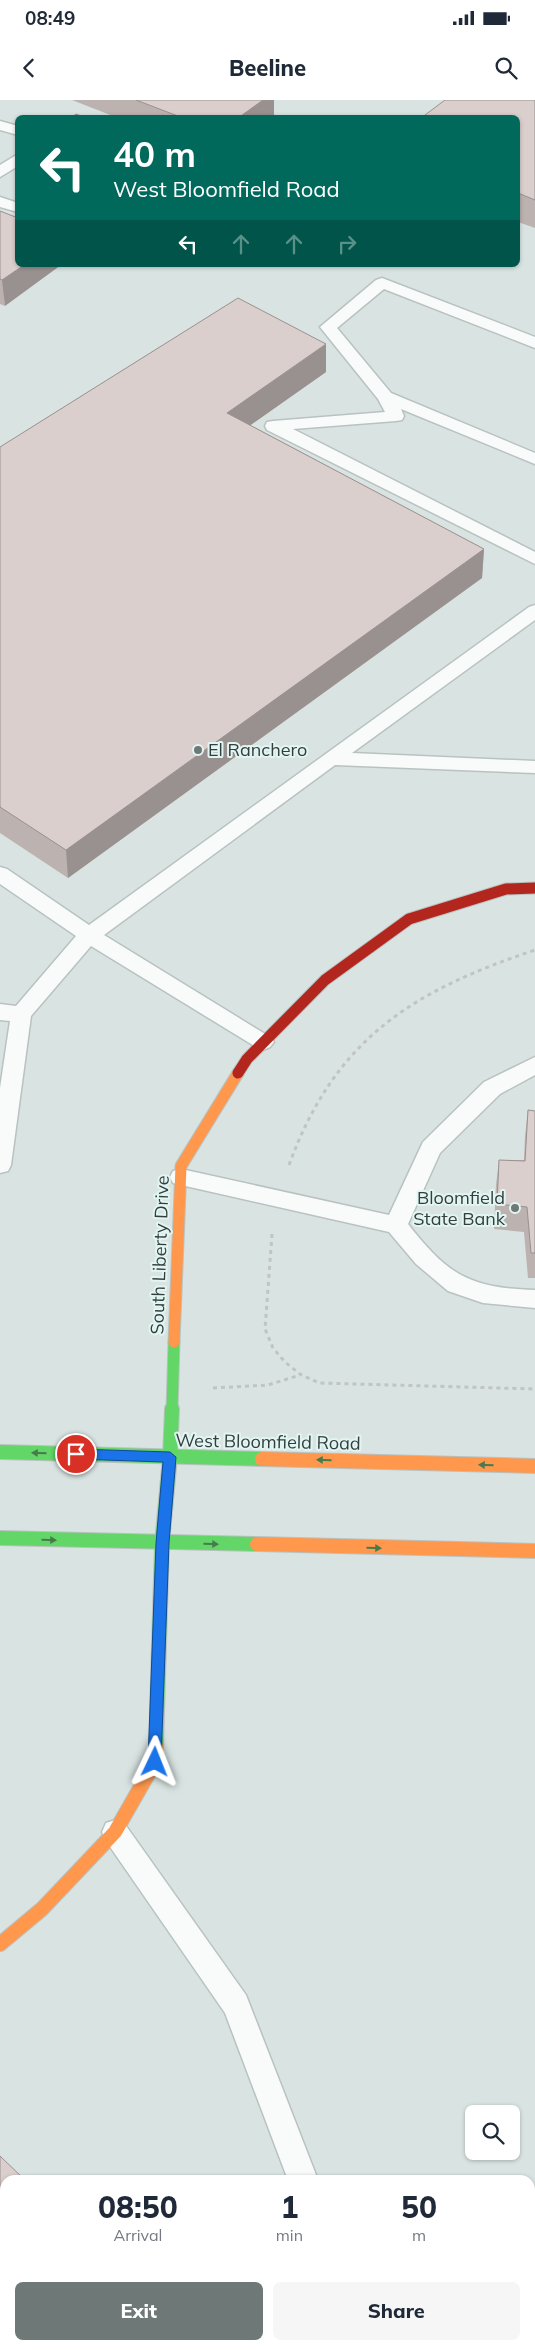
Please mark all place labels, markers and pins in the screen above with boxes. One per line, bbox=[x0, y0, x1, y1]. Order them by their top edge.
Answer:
place label: El Ranchero bbox=[208, 738, 307, 761]
marker: El Ranchero bbox=[192, 744, 204, 756]
place label: Bloomfield State Bank bbox=[413, 1186, 506, 1230]
marker: Bloomfield State Bank bbox=[509, 1202, 521, 1214]
pin bbox=[55, 1433, 97, 1475]

